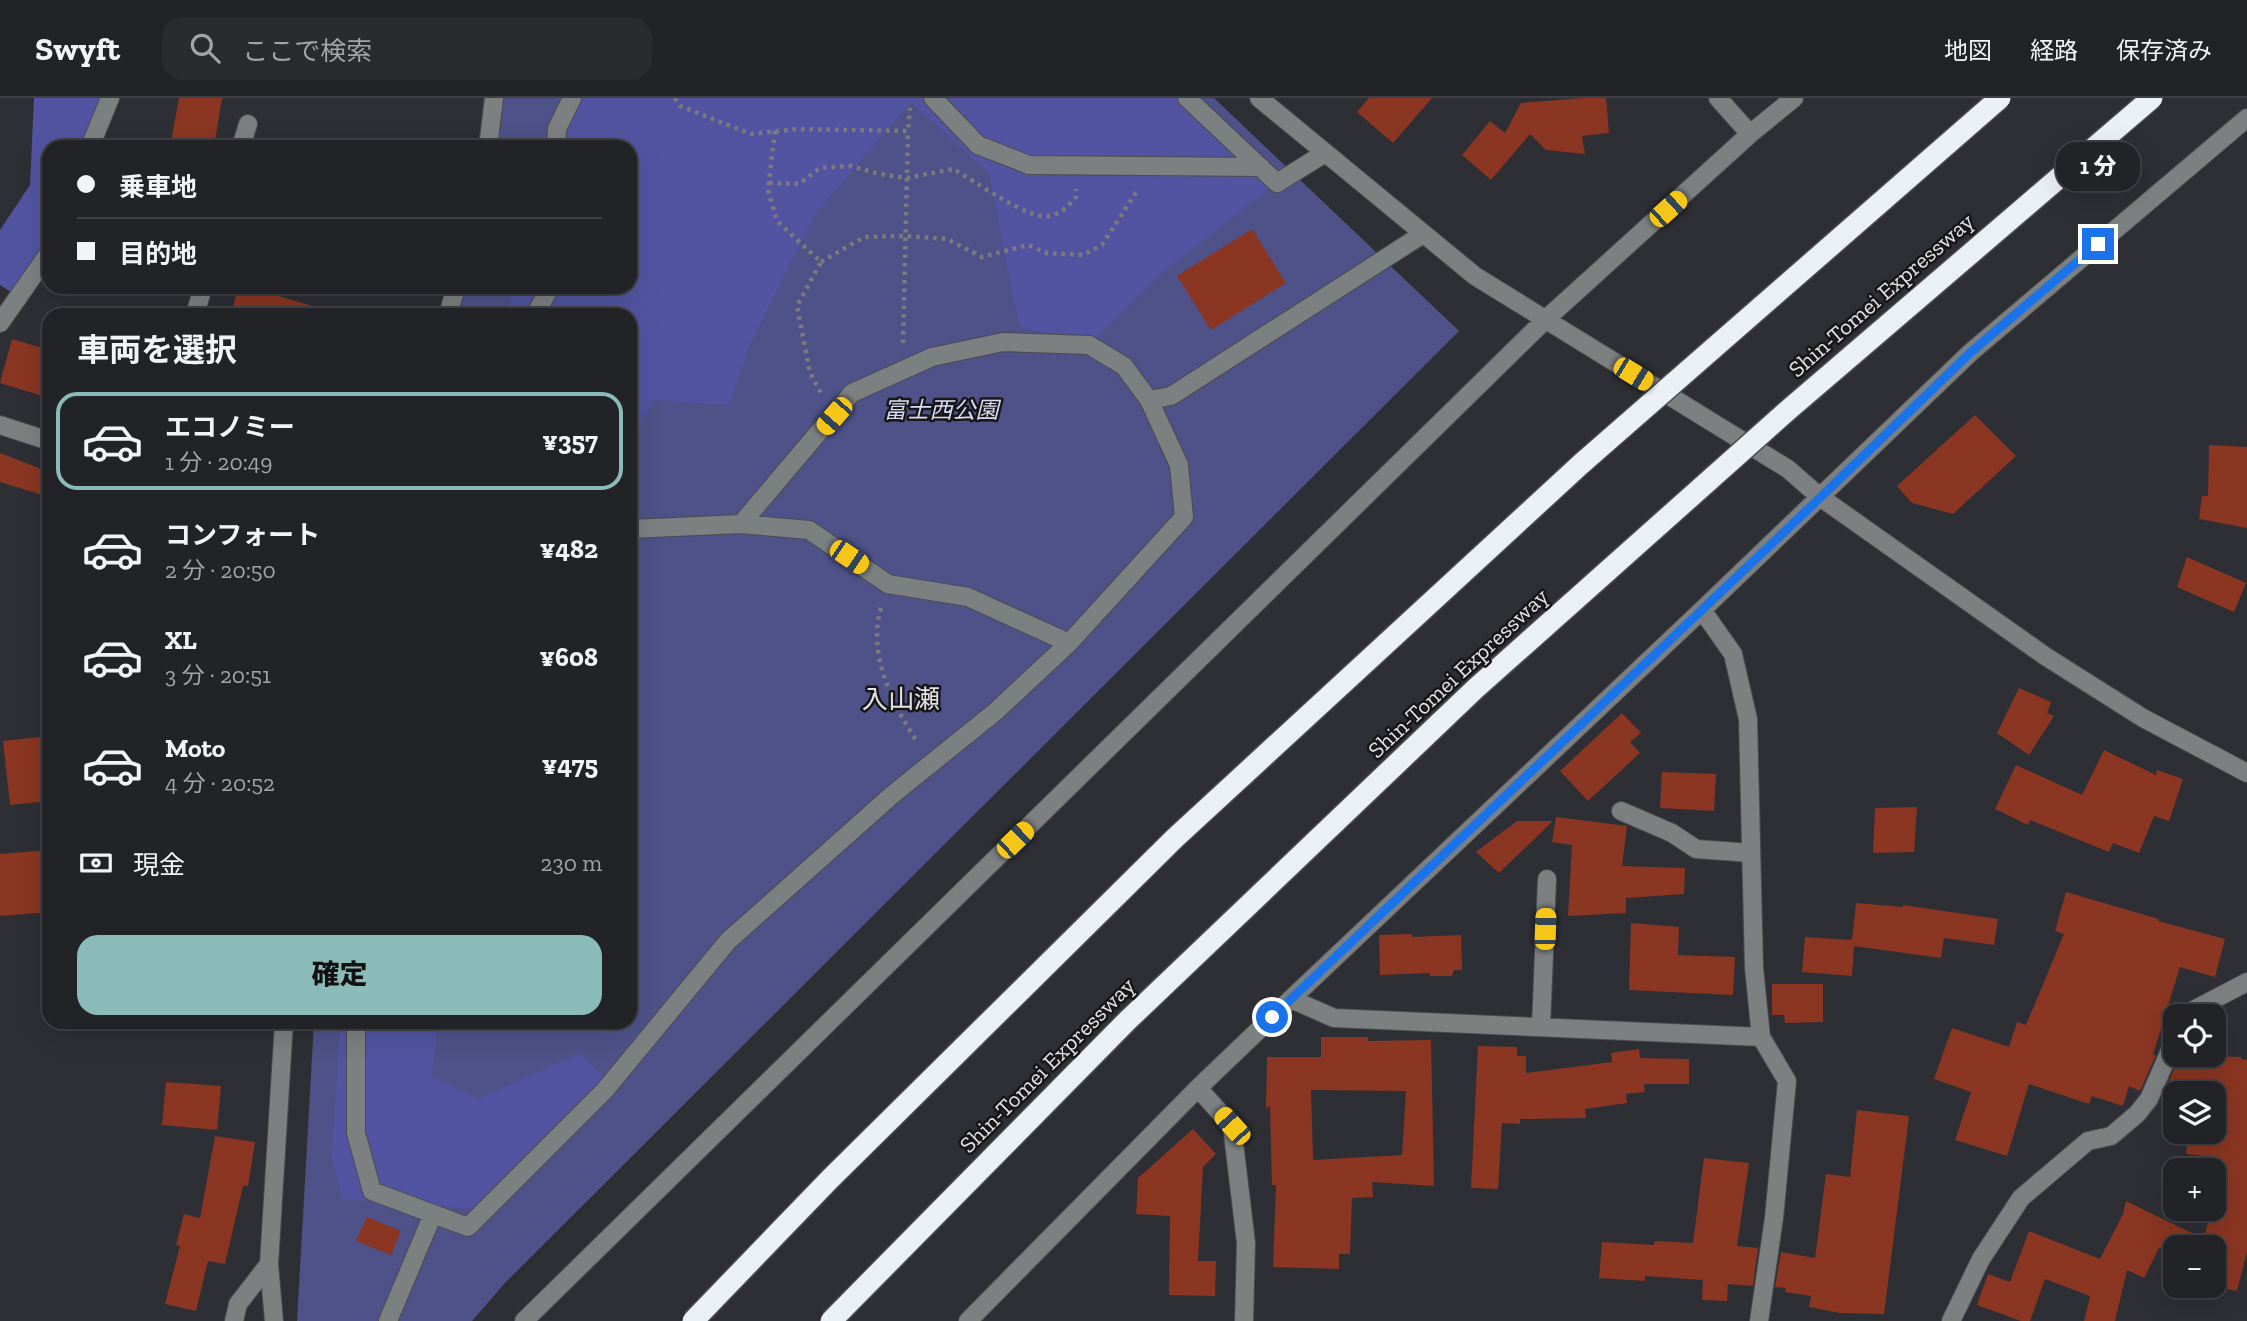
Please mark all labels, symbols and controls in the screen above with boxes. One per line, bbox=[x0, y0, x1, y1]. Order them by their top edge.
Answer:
search box bbox=[162, 17, 652, 80]
text: Swyft bbox=[35, 29, 120, 68]
icon: search bbox=[186, 29, 224, 67]
text: ここで検索 bbox=[242, 35, 372, 67]
text: 地図 bbox=[1944, 36, 1992, 65]
text: 経路 bbox=[2030, 36, 2078, 65]
text: 保存済み bbox=[2116, 36, 2212, 65]
callout: 1 分 bbox=[2056, 142, 2140, 192]
text: 1 分 bbox=[2080, 152, 2116, 180]
text: 乗車地 bbox=[119, 171, 197, 203]
car bbox=[1646, 187, 1691, 231]
street label: Shin-Tomei Expressway bbox=[1783, 207, 1980, 383]
route end bbox=[2082, 228, 2114, 260]
text: 目的地 bbox=[119, 238, 197, 270]
text: 車両を選択 bbox=[77, 331, 237, 369]
car bbox=[1610, 354, 1657, 394]
car bbox=[813, 393, 856, 439]
park label: 富士西公園 bbox=[884, 396, 1002, 424]
icon: car bbox=[81, 410, 144, 473]
text: エコノミー bbox=[165, 411, 295, 443]
text: ¥357 bbox=[542, 425, 598, 457]
text: 1 分 · 20:49 bbox=[165, 448, 272, 476]
icon: car bbox=[81, 518, 144, 581]
text: コンフォート bbox=[165, 519, 320, 551]
text: ¥482 bbox=[540, 533, 598, 565]
car bbox=[826, 537, 873, 577]
text: 2 分 · 20:50 bbox=[165, 556, 276, 584]
street label: Shin-Tomei Expressway bbox=[1362, 582, 1554, 764]
text: XL bbox=[165, 624, 197, 656]
icon: car bbox=[81, 626, 144, 689]
text: ¥608 bbox=[540, 641, 598, 673]
text: 3 分 · 20:51 bbox=[165, 661, 271, 689]
district label: 入山瀬 bbox=[862, 683, 940, 715]
text: Moto bbox=[165, 732, 225, 764]
icon: car bbox=[81, 734, 144, 797]
text: ¥475 bbox=[542, 749, 598, 781]
text: 4 分 · 20:52 bbox=[165, 769, 275, 797]
car bbox=[993, 818, 1038, 862]
icon: cash bbox=[77, 844, 115, 882]
text: 現金 bbox=[133, 849, 185, 881]
text: 230 m bbox=[541, 849, 602, 877]
car bbox=[1534, 908, 1557, 950]
button: 確定 bbox=[77, 935, 602, 1015]
street label: Shin-Tomei Expressway bbox=[954, 971, 1141, 1158]
route start bbox=[1256, 1001, 1288, 1033]
map controls bbox=[2163, 1004, 2226, 1298]
button: locate bbox=[2163, 1004, 2226, 1067]
button: layers bbox=[2163, 1081, 2226, 1144]
car bbox=[1211, 1103, 1254, 1149]
button: + bbox=[2163, 1158, 2226, 1221]
button: − bbox=[2163, 1235, 2226, 1298]

